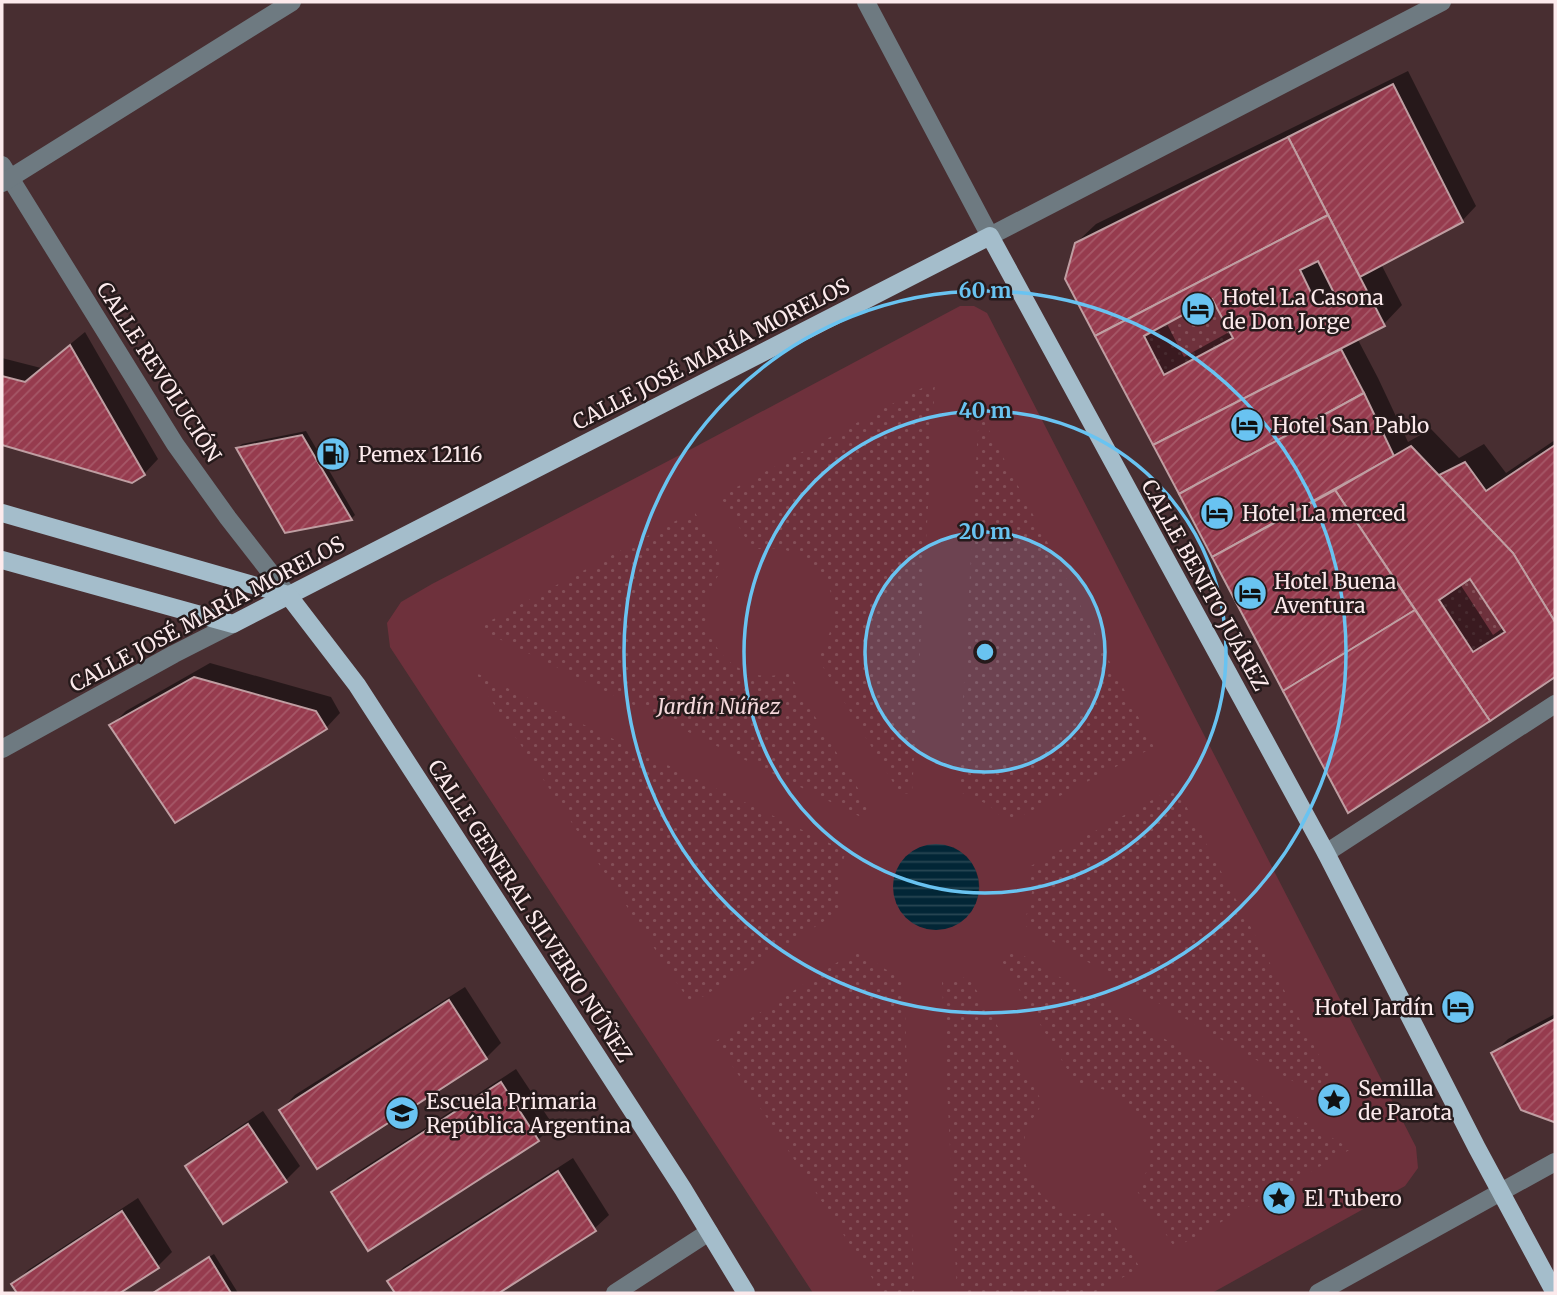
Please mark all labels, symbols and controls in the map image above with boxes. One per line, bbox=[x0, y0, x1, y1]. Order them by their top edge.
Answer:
street label: CALLE JOSÉ MARÍA MORELOS bbox=[567, 271, 854, 436]
street label: CALLE REVOLUCIÓN bbox=[91, 277, 227, 467]
text: 60 m bbox=[959, 277, 1011, 304]
place label: Hotel La Casona de Don Jorge bbox=[1222, 284, 1384, 335]
hotel icon: Hotel La Casona de Don Jorge bbox=[1179, 290, 1217, 328]
text: 40 m bbox=[958, 397, 1012, 424]
hotel icon: Hotel San Pablo bbox=[1228, 406, 1266, 444]
place label: Hotel San Pablo bbox=[1272, 412, 1429, 439]
fuel station icon: Pemex 12116 bbox=[314, 435, 352, 473]
place label: Pemex 12116 bbox=[358, 441, 483, 468]
street label: CALLE BENITO JUÁREZ bbox=[1136, 474, 1275, 695]
hotel icon: Hotel La merced bbox=[1198, 494, 1236, 532]
place label: Hotel La merced bbox=[1242, 500, 1406, 527]
text: 20 m bbox=[959, 518, 1011, 545]
street label: CALLE JOSÉ MARÍA MORELOS bbox=[64, 529, 349, 698]
place label: Hotel Buena Aventura bbox=[1273, 568, 1396, 619]
hotel icon: Hotel Buena Aventura bbox=[1231, 574, 1269, 612]
centre of rings bbox=[973, 640, 997, 664]
park label: Jardín Núñez bbox=[655, 693, 781, 720]
street label: CALLE GENERAL SILVERIO NÚÑEZ bbox=[422, 754, 639, 1067]
hotel icon: Hotel Jardín bbox=[1439, 988, 1477, 1026]
place label: Hotel Jardín bbox=[1314, 994, 1434, 1021]
place label: Semilla de Parota bbox=[1358, 1075, 1452, 1126]
place icon: Semilla de Parota bbox=[1315, 1081, 1353, 1119]
place label: Escuela Primaria República Argentina bbox=[426, 1088, 631, 1139]
school or university icon: Escuela Primaria República Argentina bbox=[383, 1094, 421, 1132]
place icon: El Tubero bbox=[1260, 1179, 1298, 1217]
place label: El Tubero bbox=[1304, 1185, 1402, 1212]

